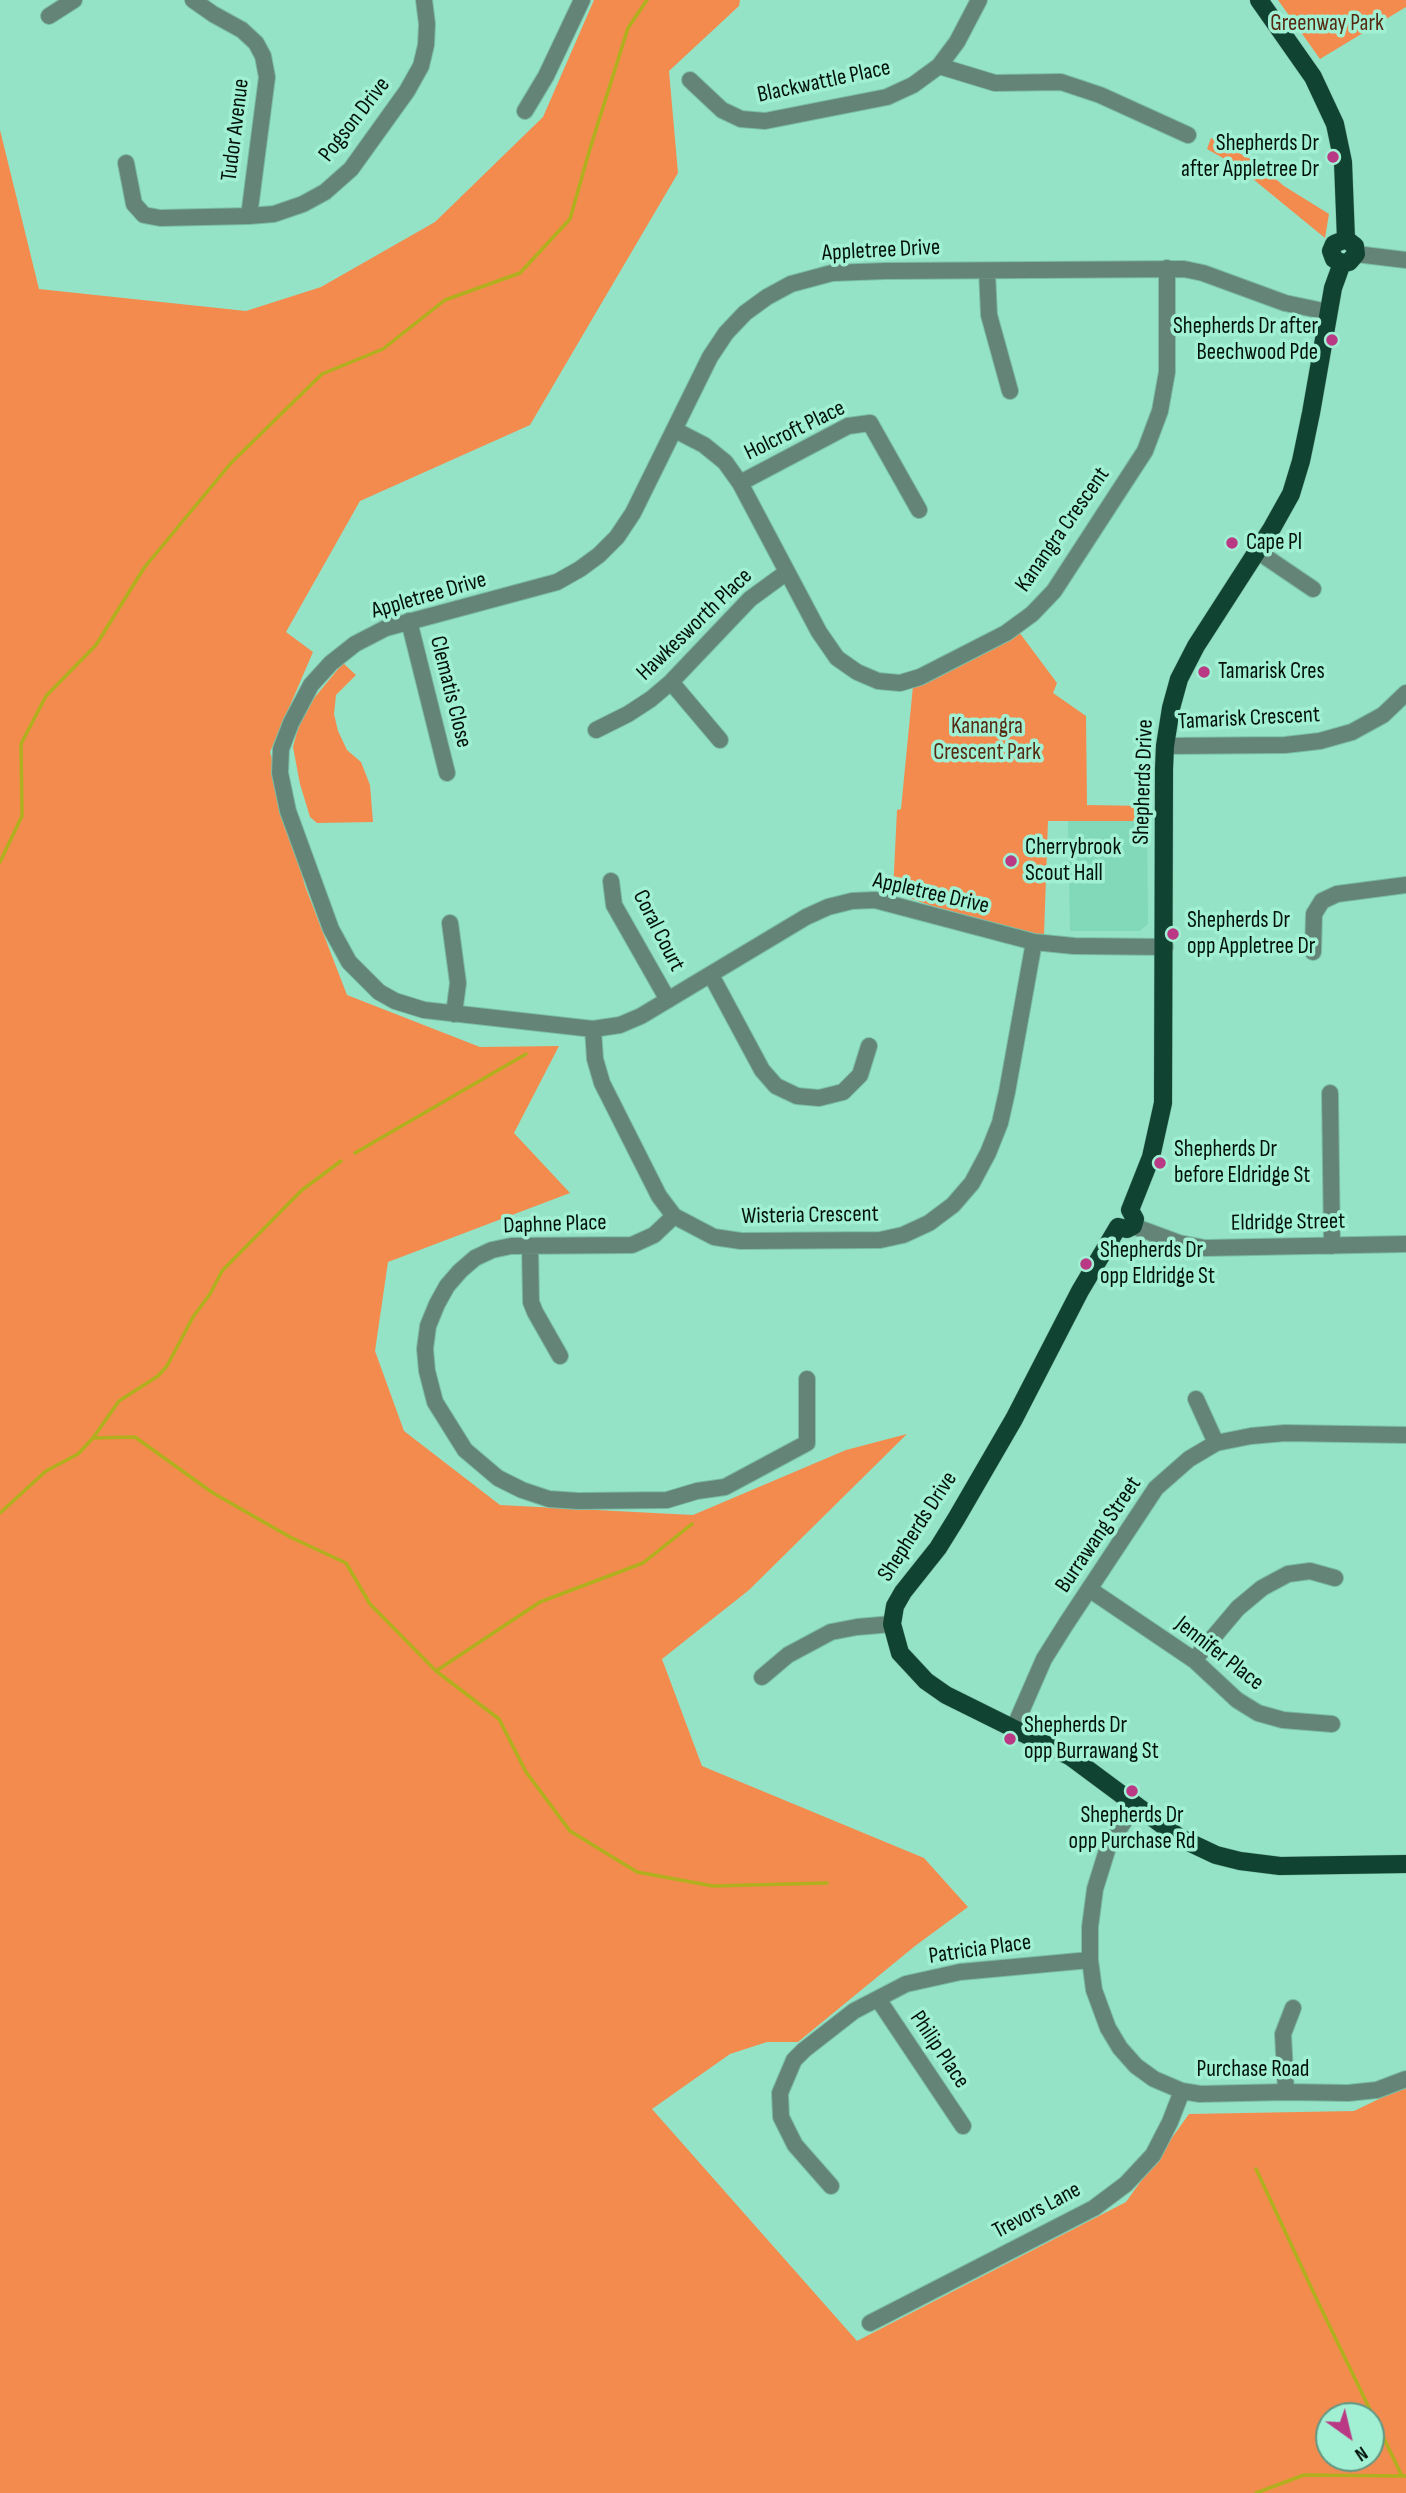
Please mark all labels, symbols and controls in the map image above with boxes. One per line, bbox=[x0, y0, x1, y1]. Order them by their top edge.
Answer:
park label: Greenway Park bbox=[1270, 10, 1384, 38]
street label: Blackwattle Place bbox=[755, 54, 893, 110]
street label: Pogson Drive bbox=[313, 72, 397, 168]
street label: Tudor Avenue bbox=[216, 77, 256, 183]
place label: Shepherds Dr after Appletree Dr bbox=[1181, 130, 1319, 184]
marker: Shepherds Dr after Appletree Dr bbox=[1325, 149, 1341, 165]
street label: Appletree Drive bbox=[821, 234, 941, 268]
place label: Shepherds Dr after Beechwood Pde bbox=[1173, 313, 1318, 367]
marker: Shepherds Dr after Beechwood Pde bbox=[1324, 332, 1340, 348]
street label: Holcroft Place bbox=[740, 395, 850, 467]
street label: Kanangra Crescent bbox=[1010, 462, 1116, 598]
place label: Cape Pl bbox=[1246, 529, 1302, 557]
marker: Cape Pl bbox=[1224, 535, 1240, 551]
street label: Hawkesworth Place bbox=[631, 563, 759, 687]
street label: Appletree Drive bbox=[368, 566, 490, 626]
street label: Clematis Close bbox=[423, 633, 477, 751]
place label: Tamarisk Cres bbox=[1218, 658, 1325, 686]
marker: Tamarisk Cres bbox=[1196, 664, 1212, 680]
street label: Tamarisk Crescent bbox=[1177, 702, 1321, 736]
park label: Kanangra Crescent Park bbox=[933, 713, 1041, 767]
street label: Shepherds Drive bbox=[1128, 719, 1160, 845]
place label: Cherrybrook Scout Hall bbox=[1025, 834, 1121, 888]
marker: Cherrybrook Scout Hall bbox=[1003, 853, 1019, 869]
street label: Appletree Drive bbox=[870, 867, 992, 921]
street label: Coral Court bbox=[626, 886, 690, 976]
place label: Shepherds Dr opp Appletree Dr bbox=[1187, 907, 1315, 961]
marker: Shepherds Dr opp Appletree Dr bbox=[1165, 926, 1181, 942]
place label: Shepherds Dr before Eldridge St bbox=[1174, 1136, 1310, 1190]
marker: Shepherds Dr before Eldridge St bbox=[1152, 1155, 1168, 1171]
street label: Wisteria Crescent bbox=[741, 1201, 879, 1231]
street label: Eldridge Street bbox=[1231, 1208, 1345, 1238]
street label: Daphne Place bbox=[503, 1209, 607, 1241]
place label: Shepherds Dr opp Eldridge St bbox=[1100, 1237, 1215, 1291]
marker: Shepherds Dr opp Eldridge St bbox=[1078, 1256, 1094, 1272]
street label: Shepherds Drive bbox=[872, 1467, 964, 1587]
street label: Burrawang Street bbox=[1050, 1472, 1148, 1598]
street label: Jennifer Place bbox=[1169, 1611, 1269, 1697]
place label: Shepherds Dr opp Burrawang St bbox=[1024, 1712, 1159, 1766]
marker: Shepherds Dr opp Burrawang St bbox=[1002, 1731, 1018, 1747]
marker: Shepherds Dr opp Purchase Rd bbox=[1124, 1783, 1140, 1799]
place label: Shepherds Dr opp Purchase Rd bbox=[1069, 1802, 1195, 1856]
street label: Patricia Place bbox=[927, 1929, 1033, 1971]
street label: Philip Place bbox=[903, 2006, 975, 2094]
street label: Purchase Road bbox=[1197, 2056, 1309, 2084]
street label: Trevors Lane bbox=[988, 2176, 1086, 2246]
north arrow bbox=[1315, 2402, 1385, 2472]
text: N bbox=[1350, 2441, 1372, 2466]

